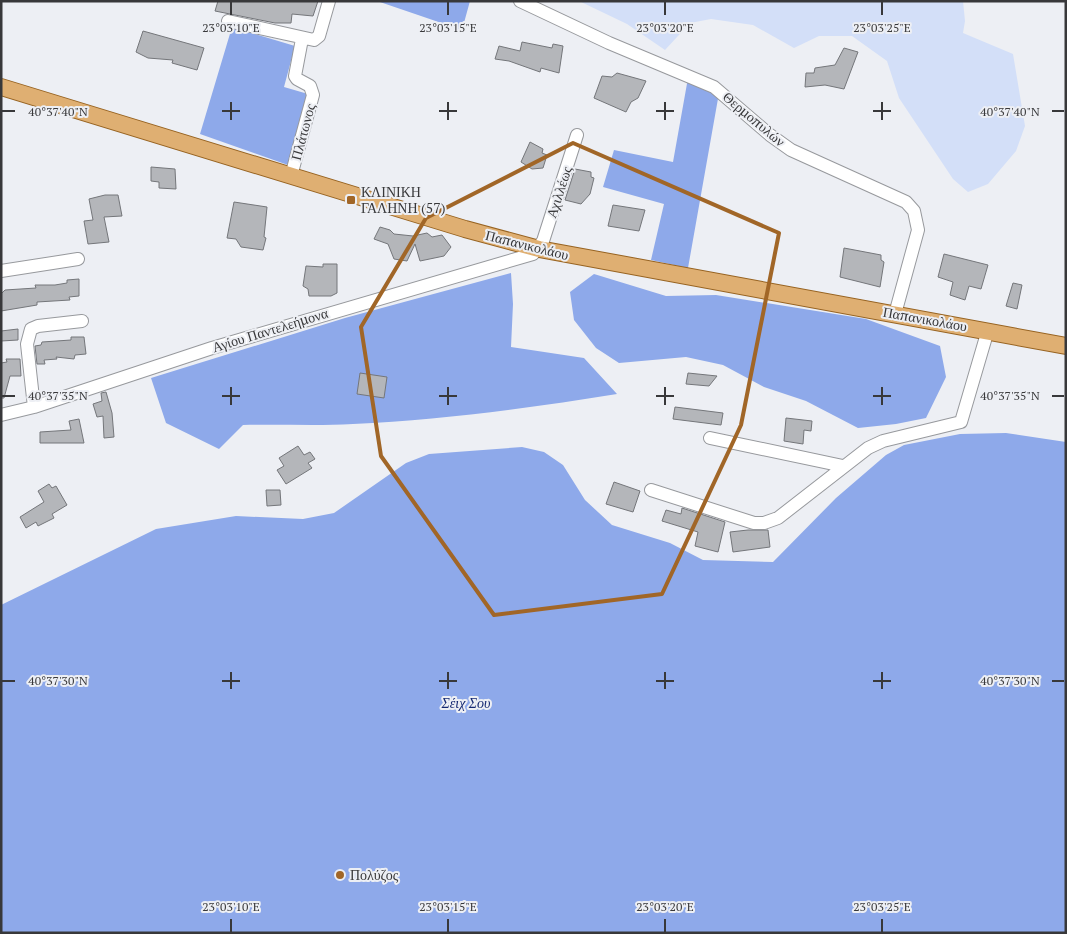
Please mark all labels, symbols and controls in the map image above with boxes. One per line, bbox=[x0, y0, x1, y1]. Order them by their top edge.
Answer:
text: 23°03'10"E bbox=[202, 20, 260, 35]
text: 23°03'15"E bbox=[419, 20, 477, 35]
text: 23°03'20"E bbox=[636, 20, 694, 35]
text: 23°03'25"E bbox=[853, 20, 911, 35]
street label: Θερμοπυλών bbox=[719, 87, 789, 150]
street label: Πλάτωνος bbox=[286, 101, 319, 162]
text: 40°37'40"N bbox=[28, 104, 88, 119]
text: 40°37'40"N bbox=[980, 104, 1040, 119]
street label: Αχιλλέως bbox=[541, 163, 576, 220]
place label: ΚΛΙΝΙΚΗ ΓΑΛΗΝΗ (57) bbox=[361, 182, 445, 217]
marker: ΚΛΙΝΙΚΗ ΓΑΛΗΝΗ (57) bbox=[345, 194, 357, 206]
street label: Παπανικολάου bbox=[483, 225, 571, 264]
street label: Παπανικολάου bbox=[881, 302, 969, 335]
street label: Αγίου Παντελεήμονα bbox=[210, 303, 331, 356]
text: 40°37'35"N bbox=[28, 388, 88, 403]
text: 40°37'35"N bbox=[980, 388, 1040, 403]
text: 40°37'30"N bbox=[28, 673, 88, 688]
text: 40°37'30"N bbox=[980, 673, 1040, 688]
park label: Σέιχ Σου bbox=[440, 693, 491, 712]
place label: Πολύζος bbox=[350, 865, 399, 884]
marker: Πολύζος bbox=[334, 869, 346, 881]
text: 23°03'10"E bbox=[202, 899, 260, 914]
text: 23°03'15"E bbox=[419, 899, 477, 914]
text: 23°03'20"E bbox=[636, 899, 694, 914]
text: 23°03'25"E bbox=[853, 899, 911, 914]

